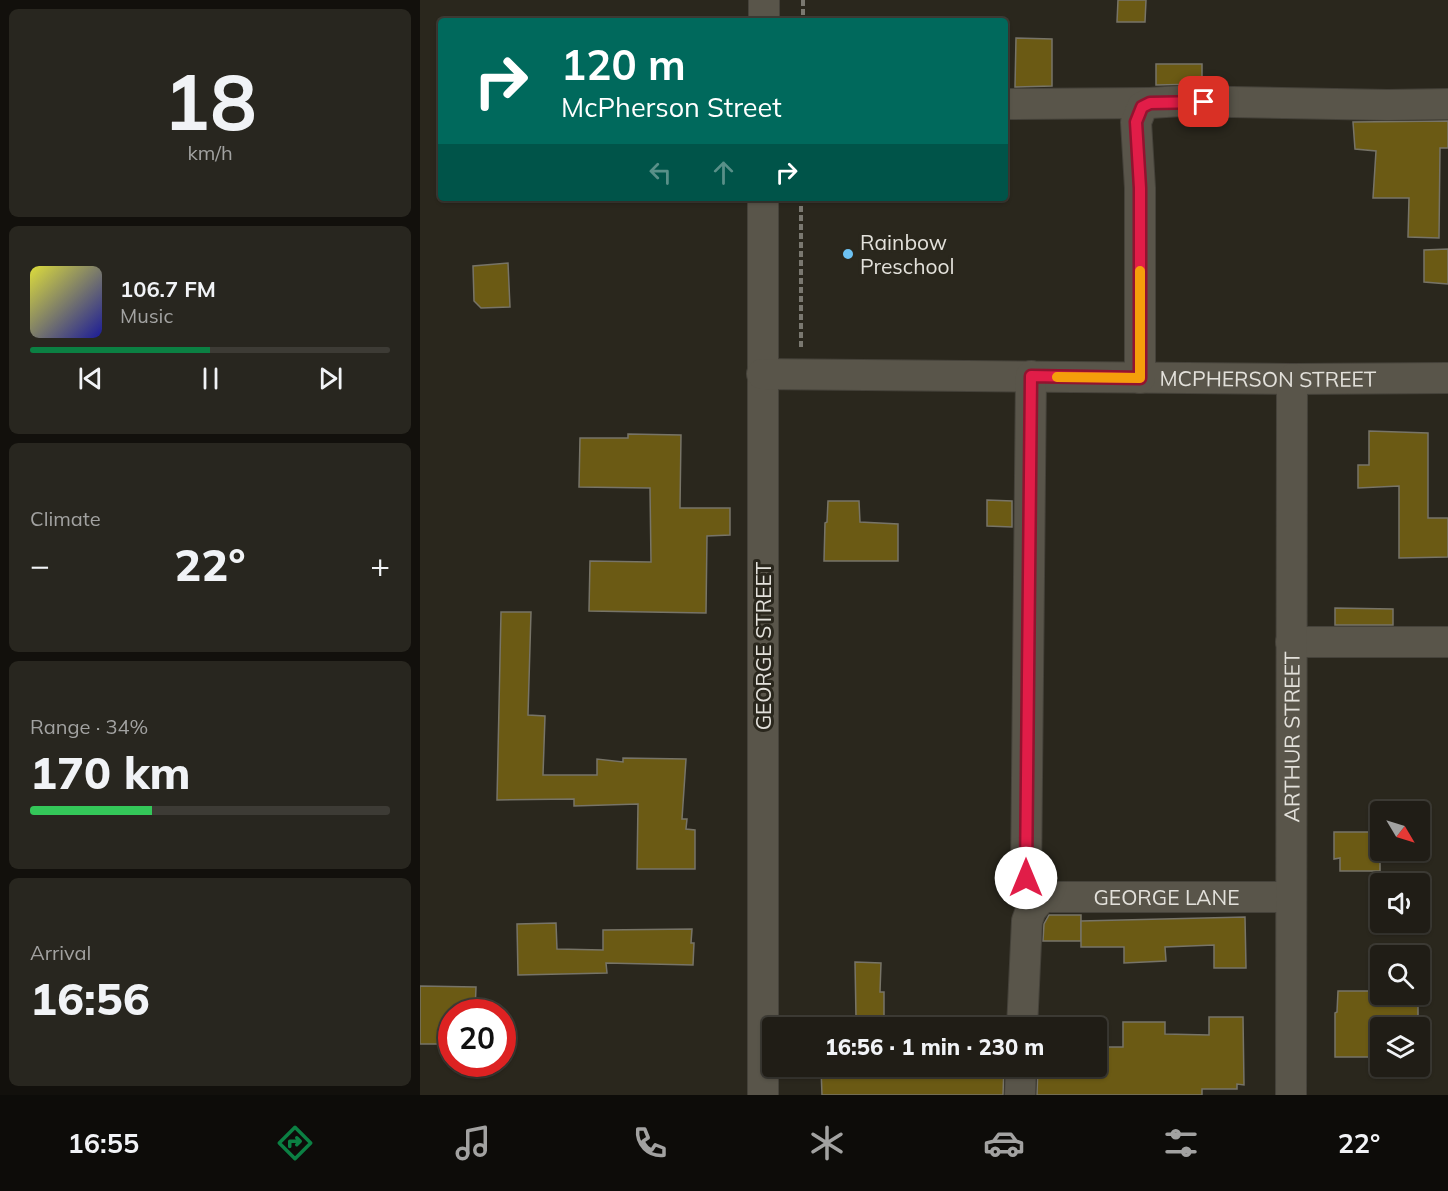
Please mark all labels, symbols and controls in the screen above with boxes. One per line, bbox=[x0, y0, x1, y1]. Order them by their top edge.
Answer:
text: 120 m bbox=[561, 38, 686, 91]
icon: right bbox=[462, 42, 540, 120]
text: 18 bbox=[163, 52, 257, 150]
pin bbox=[1178, 76, 1229, 127]
icon: arrive bbox=[1187, 85, 1220, 118]
text: McPherson Street bbox=[561, 90, 782, 124]
text: km/h bbox=[187, 140, 233, 165]
icon: left bbox=[644, 156, 677, 189]
icon: ahead bbox=[707, 156, 740, 189]
icon: right bbox=[770, 156, 803, 189]
place label: Rainbow Preschool bbox=[860, 229, 954, 279]
marker: Rainbow Preschool bbox=[841, 247, 855, 261]
text: 106.7 FM bbox=[120, 275, 216, 303]
text: Music bbox=[120, 303, 173, 328]
icon: previous bbox=[74, 362, 107, 395]
icon: pause bbox=[194, 362, 227, 395]
icon: next bbox=[314, 362, 347, 395]
street label: MCPHERSON STREET bbox=[1160, 365, 1377, 392]
text: Climate bbox=[30, 506, 101, 531]
text: 22° bbox=[174, 536, 246, 592]
text: − bbox=[30, 544, 50, 585]
text: + bbox=[370, 544, 390, 585]
street label: GEORGE STREET bbox=[750, 561, 776, 730]
street label: ARTHUR STREET bbox=[1278, 651, 1305, 822]
text: Range · 34% bbox=[30, 714, 148, 739]
text: 170 km bbox=[30, 744, 191, 800]
north arrow bbox=[1370, 801, 1430, 861]
map controls bbox=[1370, 801, 1430, 1077]
position arrow bbox=[994, 846, 1058, 910]
button: sound bbox=[1370, 873, 1430, 933]
street label: GEORGE LANE bbox=[1093, 884, 1240, 910]
text: Arrival bbox=[30, 940, 91, 965]
button: search bbox=[1370, 945, 1430, 1005]
text: 16:56 bbox=[30, 970, 150, 1026]
speed limit sign: 20 bbox=[438, 999, 516, 1077]
button: layers bbox=[1370, 1017, 1430, 1077]
text: 16:56 · 1 min · 230 m bbox=[825, 1033, 1044, 1061]
icon: directions bbox=[274, 1122, 316, 1164]
icon: music bbox=[452, 1122, 494, 1164]
icon: phone bbox=[629, 1122, 671, 1164]
icon: climate bbox=[806, 1122, 848, 1164]
icon: car bbox=[983, 1122, 1025, 1164]
icon: filters bbox=[1160, 1122, 1202, 1164]
text: 16:55 bbox=[68, 1126, 139, 1160]
text: 22° bbox=[1338, 1126, 1380, 1160]

